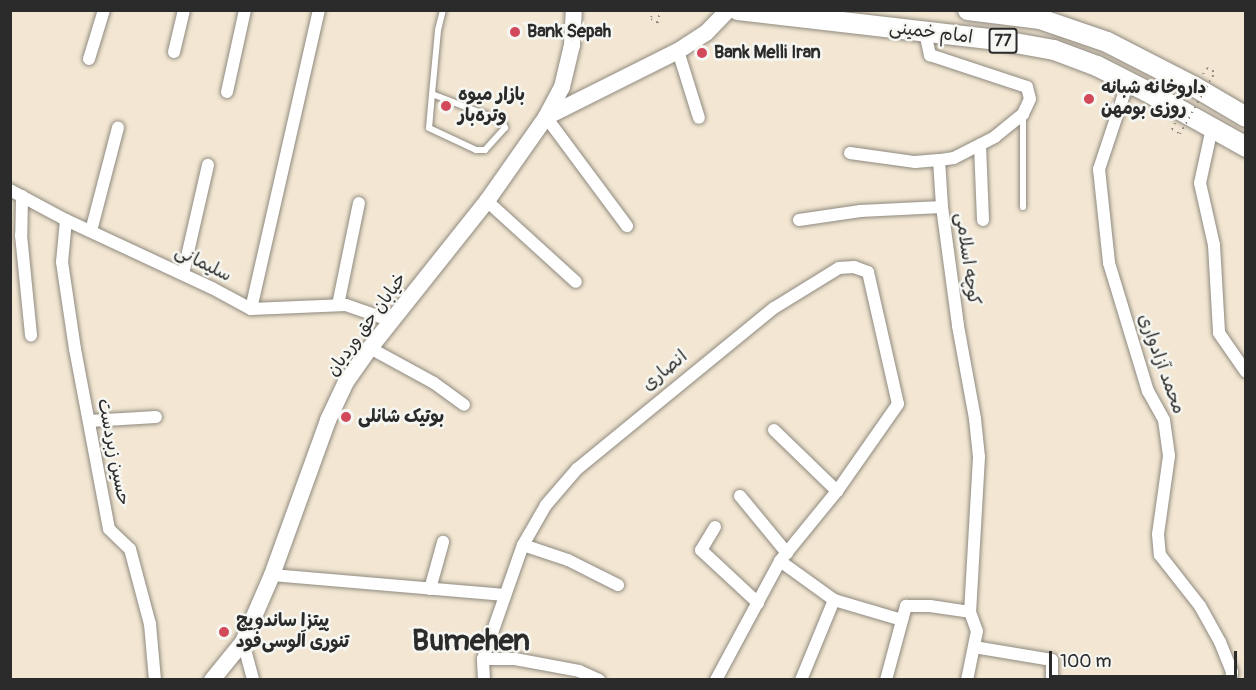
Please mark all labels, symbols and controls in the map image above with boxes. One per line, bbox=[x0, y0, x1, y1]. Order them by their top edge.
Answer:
street label: امام خمینی bbox=[888, 17, 974, 49]
place label: Bank Sepah bbox=[527, 21, 611, 43]
marker: Bank Sepah bbox=[508, 25, 522, 39]
road number: 77 bbox=[988, 28, 1018, 54]
place label: Bank Melli Iran bbox=[714, 42, 821, 64]
marker: Bank Melli Iran bbox=[695, 46, 709, 60]
place label: داروخانه شبانه روزی بومهن bbox=[1101, 78, 1206, 121]
place label: بازار میوه وتره‌بار bbox=[458, 85, 525, 128]
marker: داروخانه شبانه روزی بومهن bbox=[1082, 92, 1096, 106]
marker: بازار میوه وتره‌بار bbox=[439, 99, 453, 113]
street label: کوچه اسلامی bbox=[950, 211, 984, 307]
street label: سلیمانی bbox=[171, 241, 235, 287]
street label: خیابان حق وردیان bbox=[322, 269, 412, 381]
street label: محمد آزادواری bbox=[1133, 311, 1189, 417]
street label: انصاری bbox=[638, 346, 692, 396]
street label: حسین زبردست bbox=[92, 397, 134, 507]
place label: بوتیک شانلی bbox=[358, 406, 444, 428]
marker: بوتیک شانلی bbox=[339, 410, 353, 424]
place label: پیتزا ساندویچ تنوری اَلوسی‌‌فود bbox=[236, 611, 349, 654]
district label: Bumehen bbox=[412, 623, 530, 659]
marker: پیتزا ساندویچ تنوری اَلوسی‌‌فود bbox=[217, 625, 231, 639]
scale bar bbox=[1052, 639, 1240, 677]
text: 100 m bbox=[1060, 650, 1112, 673]

